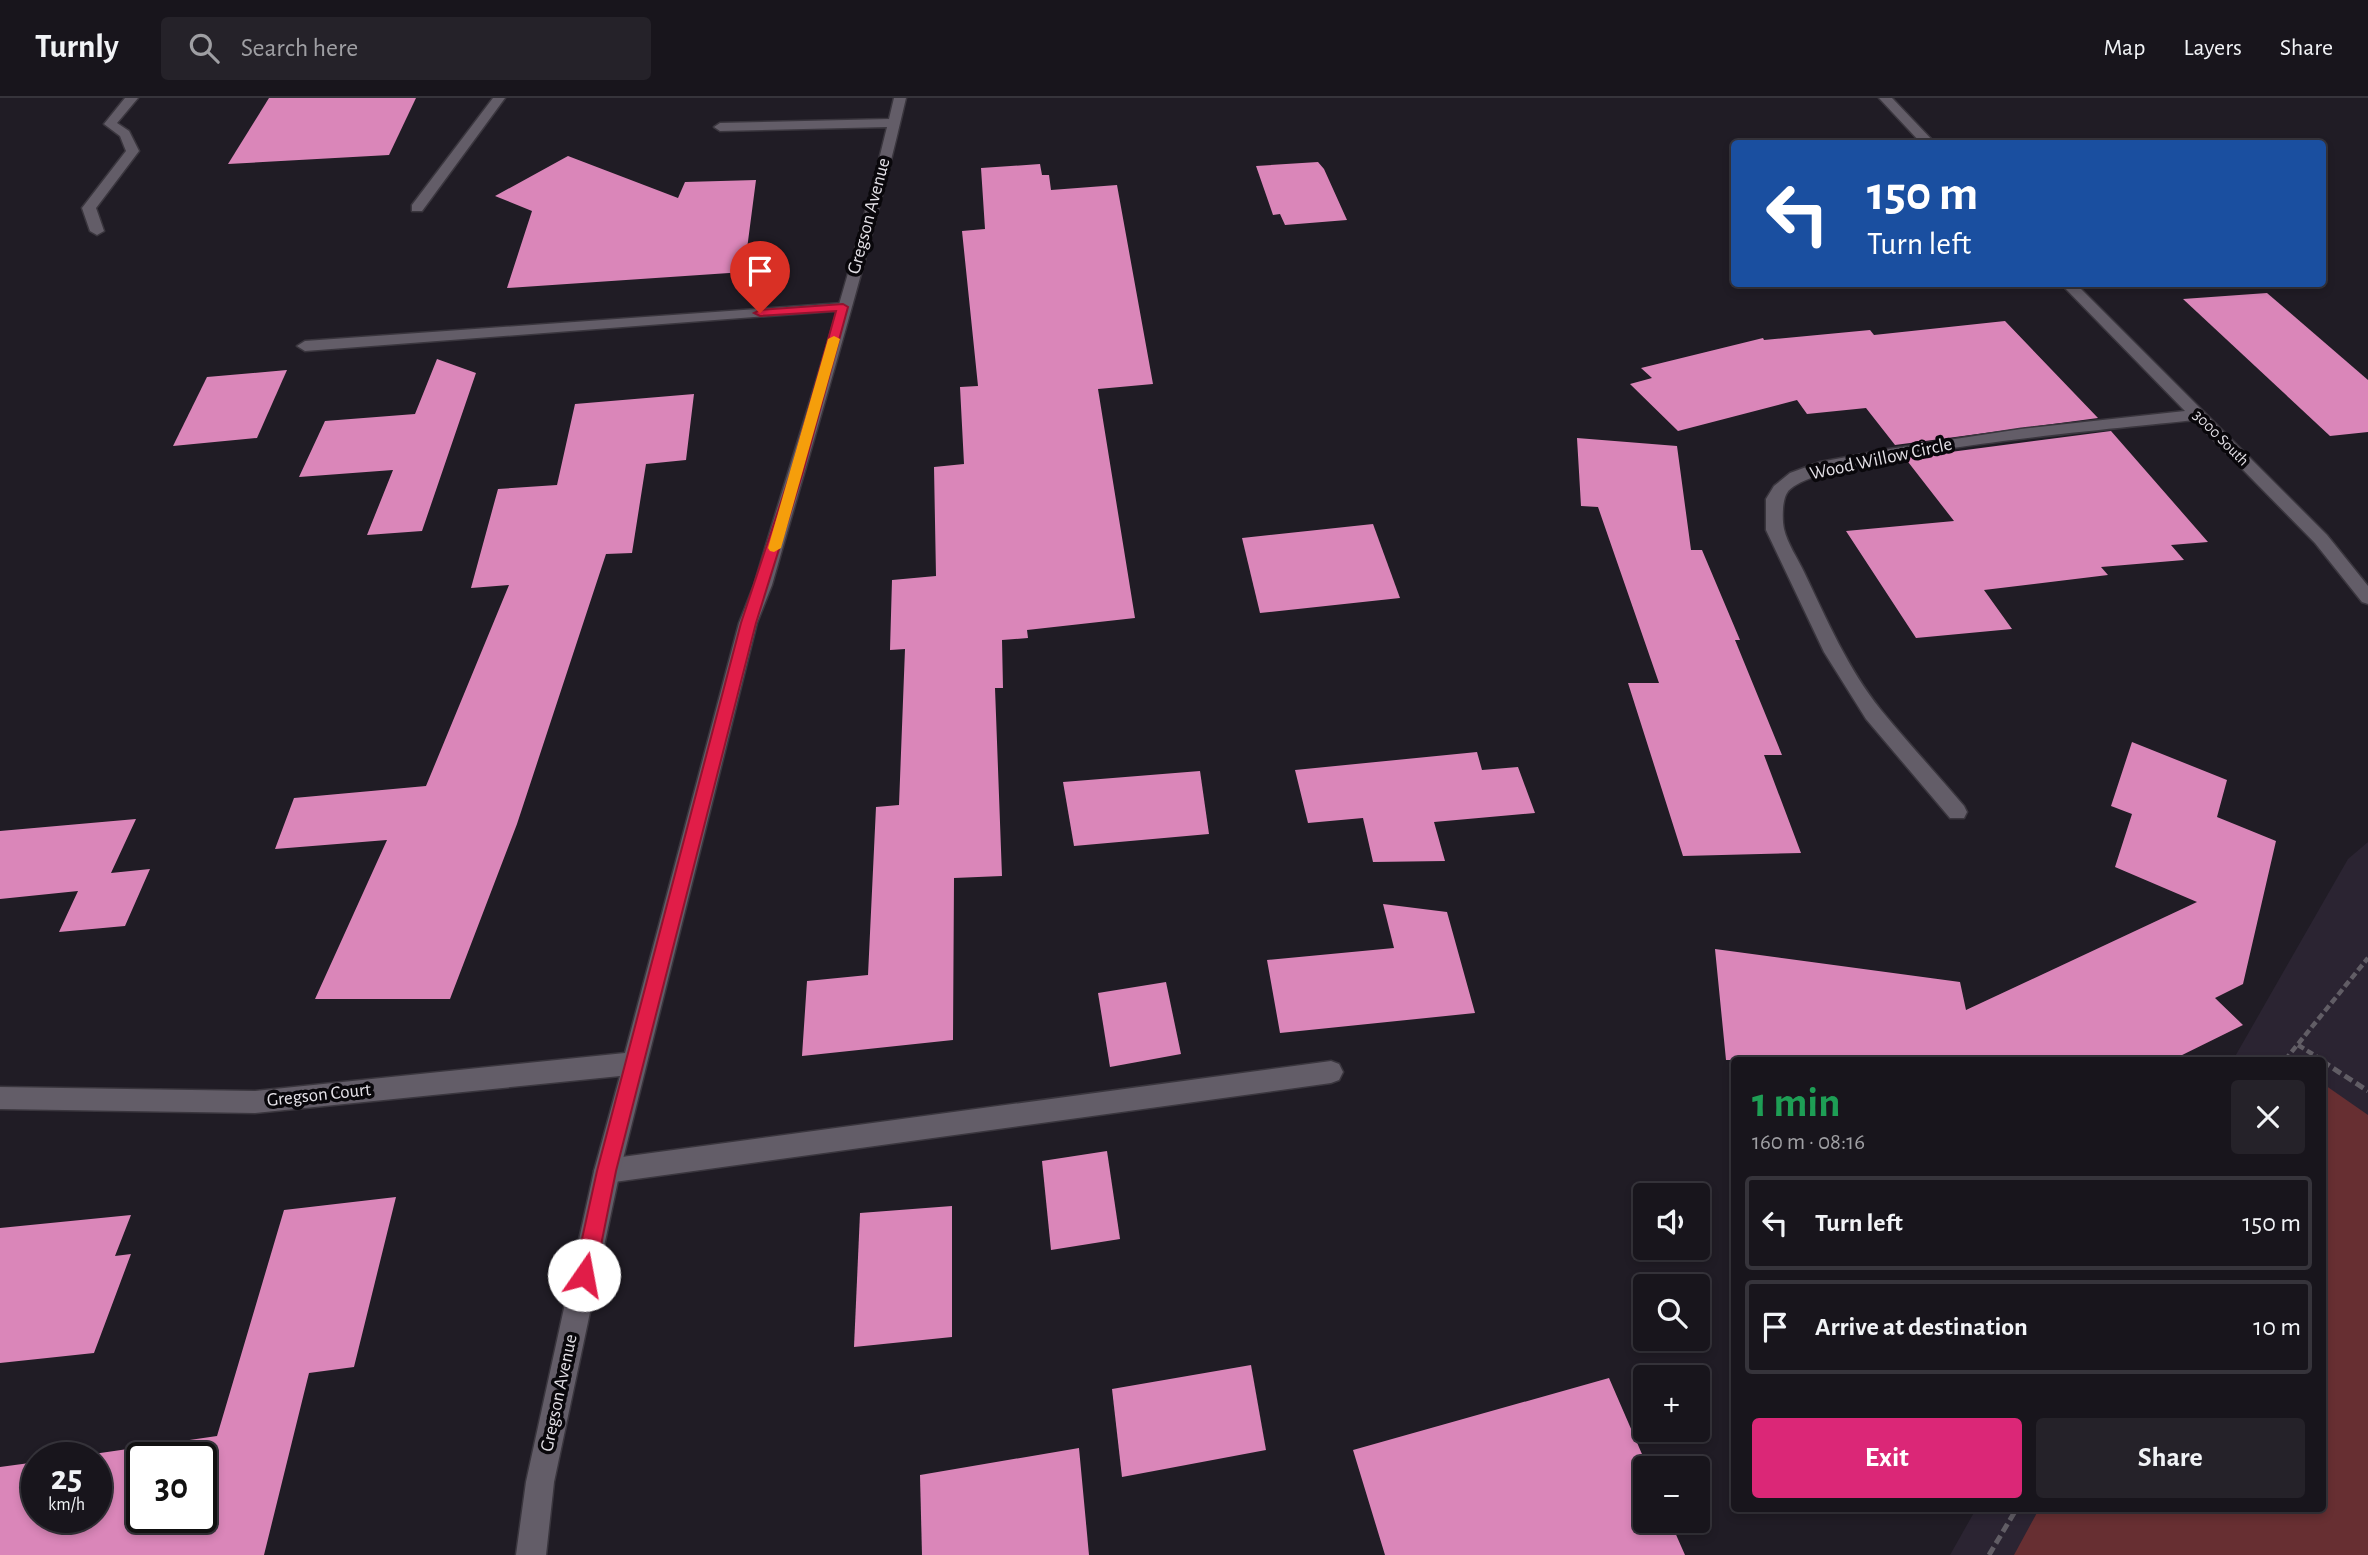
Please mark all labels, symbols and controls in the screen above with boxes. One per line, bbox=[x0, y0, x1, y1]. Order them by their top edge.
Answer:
search box bbox=[161, 17, 651, 80]
icon: search bbox=[185, 29, 223, 67]
text: Turnly bbox=[35, 31, 119, 64]
text: Search here bbox=[241, 35, 358, 61]
text: Map bbox=[2103, 36, 2145, 60]
text: Layers bbox=[2183, 36, 2242, 60]
text: Share bbox=[2280, 36, 2333, 60]
street label: Gregson Avenue bbox=[844, 156, 894, 276]
icon: left bbox=[1752, 168, 1843, 259]
text: 150 m bbox=[1867, 170, 1978, 219]
text: Turn left bbox=[1867, 228, 1971, 260]
pin bbox=[730, 241, 790, 313]
icon: arrive bbox=[741, 252, 779, 290]
street label: 3000 South bbox=[2190, 407, 2252, 469]
street label: Wood Willow Circle bbox=[1808, 435, 1954, 483]
street label: Gregson Court bbox=[266, 1080, 372, 1110]
button: close bbox=[2231, 1080, 2305, 1154]
text: 1 min bbox=[1752, 1082, 1841, 1124]
text: 160 m · 08:16 bbox=[1752, 1131, 1865, 1154]
map controls bbox=[1633, 1183, 1710, 1533]
button: sound bbox=[1633, 1183, 1710, 1260]
icon: left bbox=[1756, 1204, 1794, 1242]
text: Turn left bbox=[1815, 1210, 1903, 1236]
text: 150 m bbox=[2242, 1210, 2301, 1236]
position arrow bbox=[547, 1238, 621, 1312]
button: search bbox=[1633, 1274, 1710, 1351]
icon: arrive bbox=[1756, 1308, 1794, 1346]
text: Arrive at destination bbox=[1815, 1314, 2028, 1340]
text: 10 m bbox=[2253, 1314, 2301, 1340]
street label: Gregson Avenue bbox=[537, 1333, 581, 1453]
button: + bbox=[1633, 1365, 1710, 1442]
button: Exit bbox=[1752, 1418, 2022, 1498]
button: Share bbox=[2036, 1418, 2305, 1498]
speed limit sign: 30 bbox=[126, 1442, 217, 1533]
button: − bbox=[1633, 1456, 1710, 1533]
text: 25 bbox=[51, 1461, 82, 1496]
text: km/h bbox=[48, 1496, 85, 1514]

